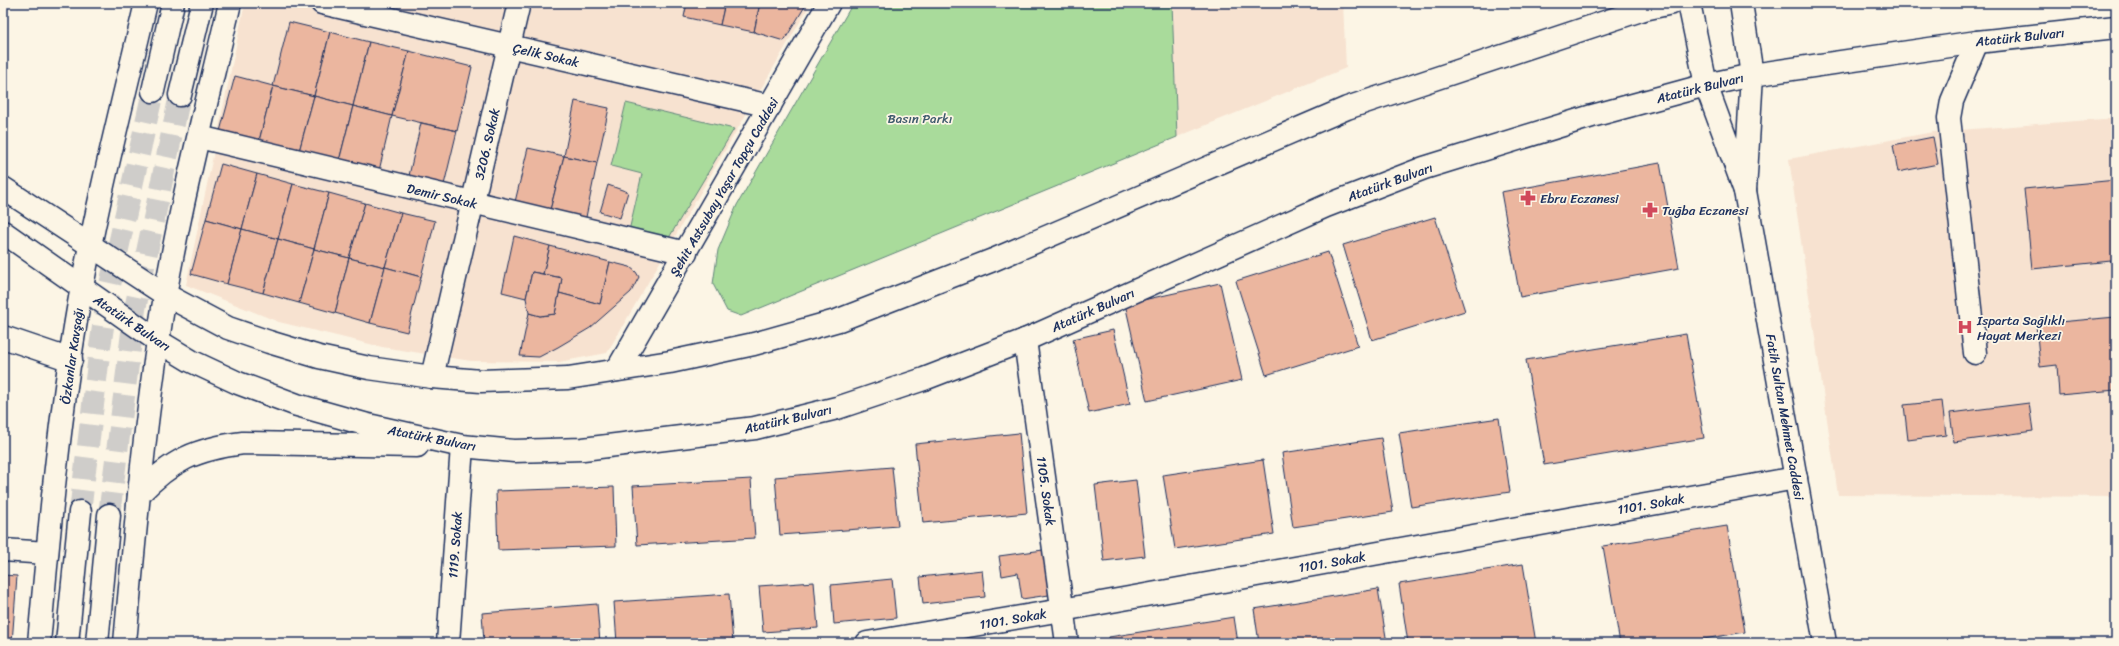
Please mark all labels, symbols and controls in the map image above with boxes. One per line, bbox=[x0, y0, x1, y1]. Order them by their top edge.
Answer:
street label: Atatürk Bulvarı bbox=[1973, 21, 2066, 53]
street label: Çelik Sokak bbox=[511, 36, 581, 74]
street label: Atatürk Bulvarı bbox=[1653, 66, 1747, 110]
street label: Şehit Astsubay Yaşar Topçu Caddesi bbox=[663, 93, 785, 281]
street label: 3206. Sokak bbox=[468, 106, 506, 182]
park label: Basın Parkı bbox=[888, 107, 953, 130]
street label: Atatürk Bulvarı bbox=[1343, 156, 1436, 208]
street label: Demir Sokak bbox=[404, 177, 480, 215]
place label: Ebru Eczanesi bbox=[1540, 187, 1619, 210]
pharmacy icon: Ebru Eczanesi bbox=[1519, 189, 1537, 207]
place label: Tuğba Eczanesi bbox=[1662, 199, 1749, 222]
pharmacy icon: Tuğba Eczanesi bbox=[1641, 201, 1659, 219]
street label: Atatürk Bulvarı bbox=[1047, 281, 1139, 339]
street label: Atatürk Bulvarı bbox=[88, 288, 176, 358]
street label: Özkanlar Kavşağı bbox=[54, 306, 90, 406]
place label: Isparta Sağlıklı Hayat Merkezi bbox=[1976, 309, 2066, 347]
hospital icon: Isparta Sağlıklı Hayat Merkezi bbox=[1956, 318, 1974, 336]
street label: Fatih Sultan Mehmet Caddesi bbox=[1759, 332, 1811, 502]
street label: Atatürk Bulvarı bbox=[741, 398, 835, 440]
street label: Atatürk Bulvarı bbox=[385, 418, 478, 458]
street label: 1105. Sokak bbox=[1030, 455, 1062, 527]
street label: 1101. Sokak bbox=[1616, 487, 1686, 521]
street label: 1119. Sokak bbox=[441, 511, 469, 579]
street label: 1101. Sokak bbox=[1297, 545, 1367, 579]
street label: 1101. Sokak bbox=[978, 602, 1048, 636]

